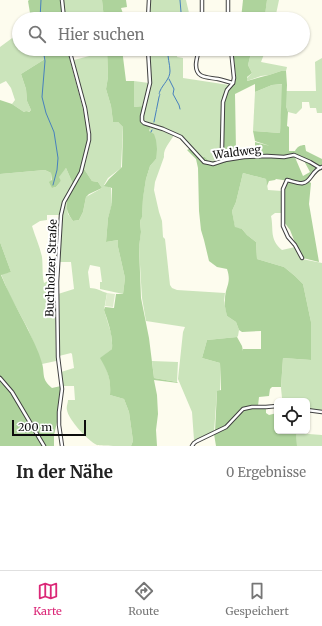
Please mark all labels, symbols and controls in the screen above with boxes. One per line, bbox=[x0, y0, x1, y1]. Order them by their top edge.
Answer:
search box bbox=[12, 12, 310, 56]
icon: search bbox=[26, 23, 48, 45]
text: Hier suchen bbox=[58, 25, 145, 44]
street label: Waldweg bbox=[211, 142, 262, 162]
street label: Buchholzer Straße bbox=[42, 219, 60, 317]
map controls bbox=[274, 398, 310, 434]
button: locate bbox=[274, 398, 310, 434]
scale bar bbox=[12, 418, 86, 437]
text: 200 m bbox=[18, 420, 52, 434]
text: In der Nähe bbox=[16, 461, 113, 483]
text: 0 Ergebnisse bbox=[226, 464, 306, 481]
tab: Karte bbox=[33, 580, 62, 618]
tab: Route bbox=[128, 580, 159, 618]
tab: Gespeichert bbox=[225, 580, 289, 618]

